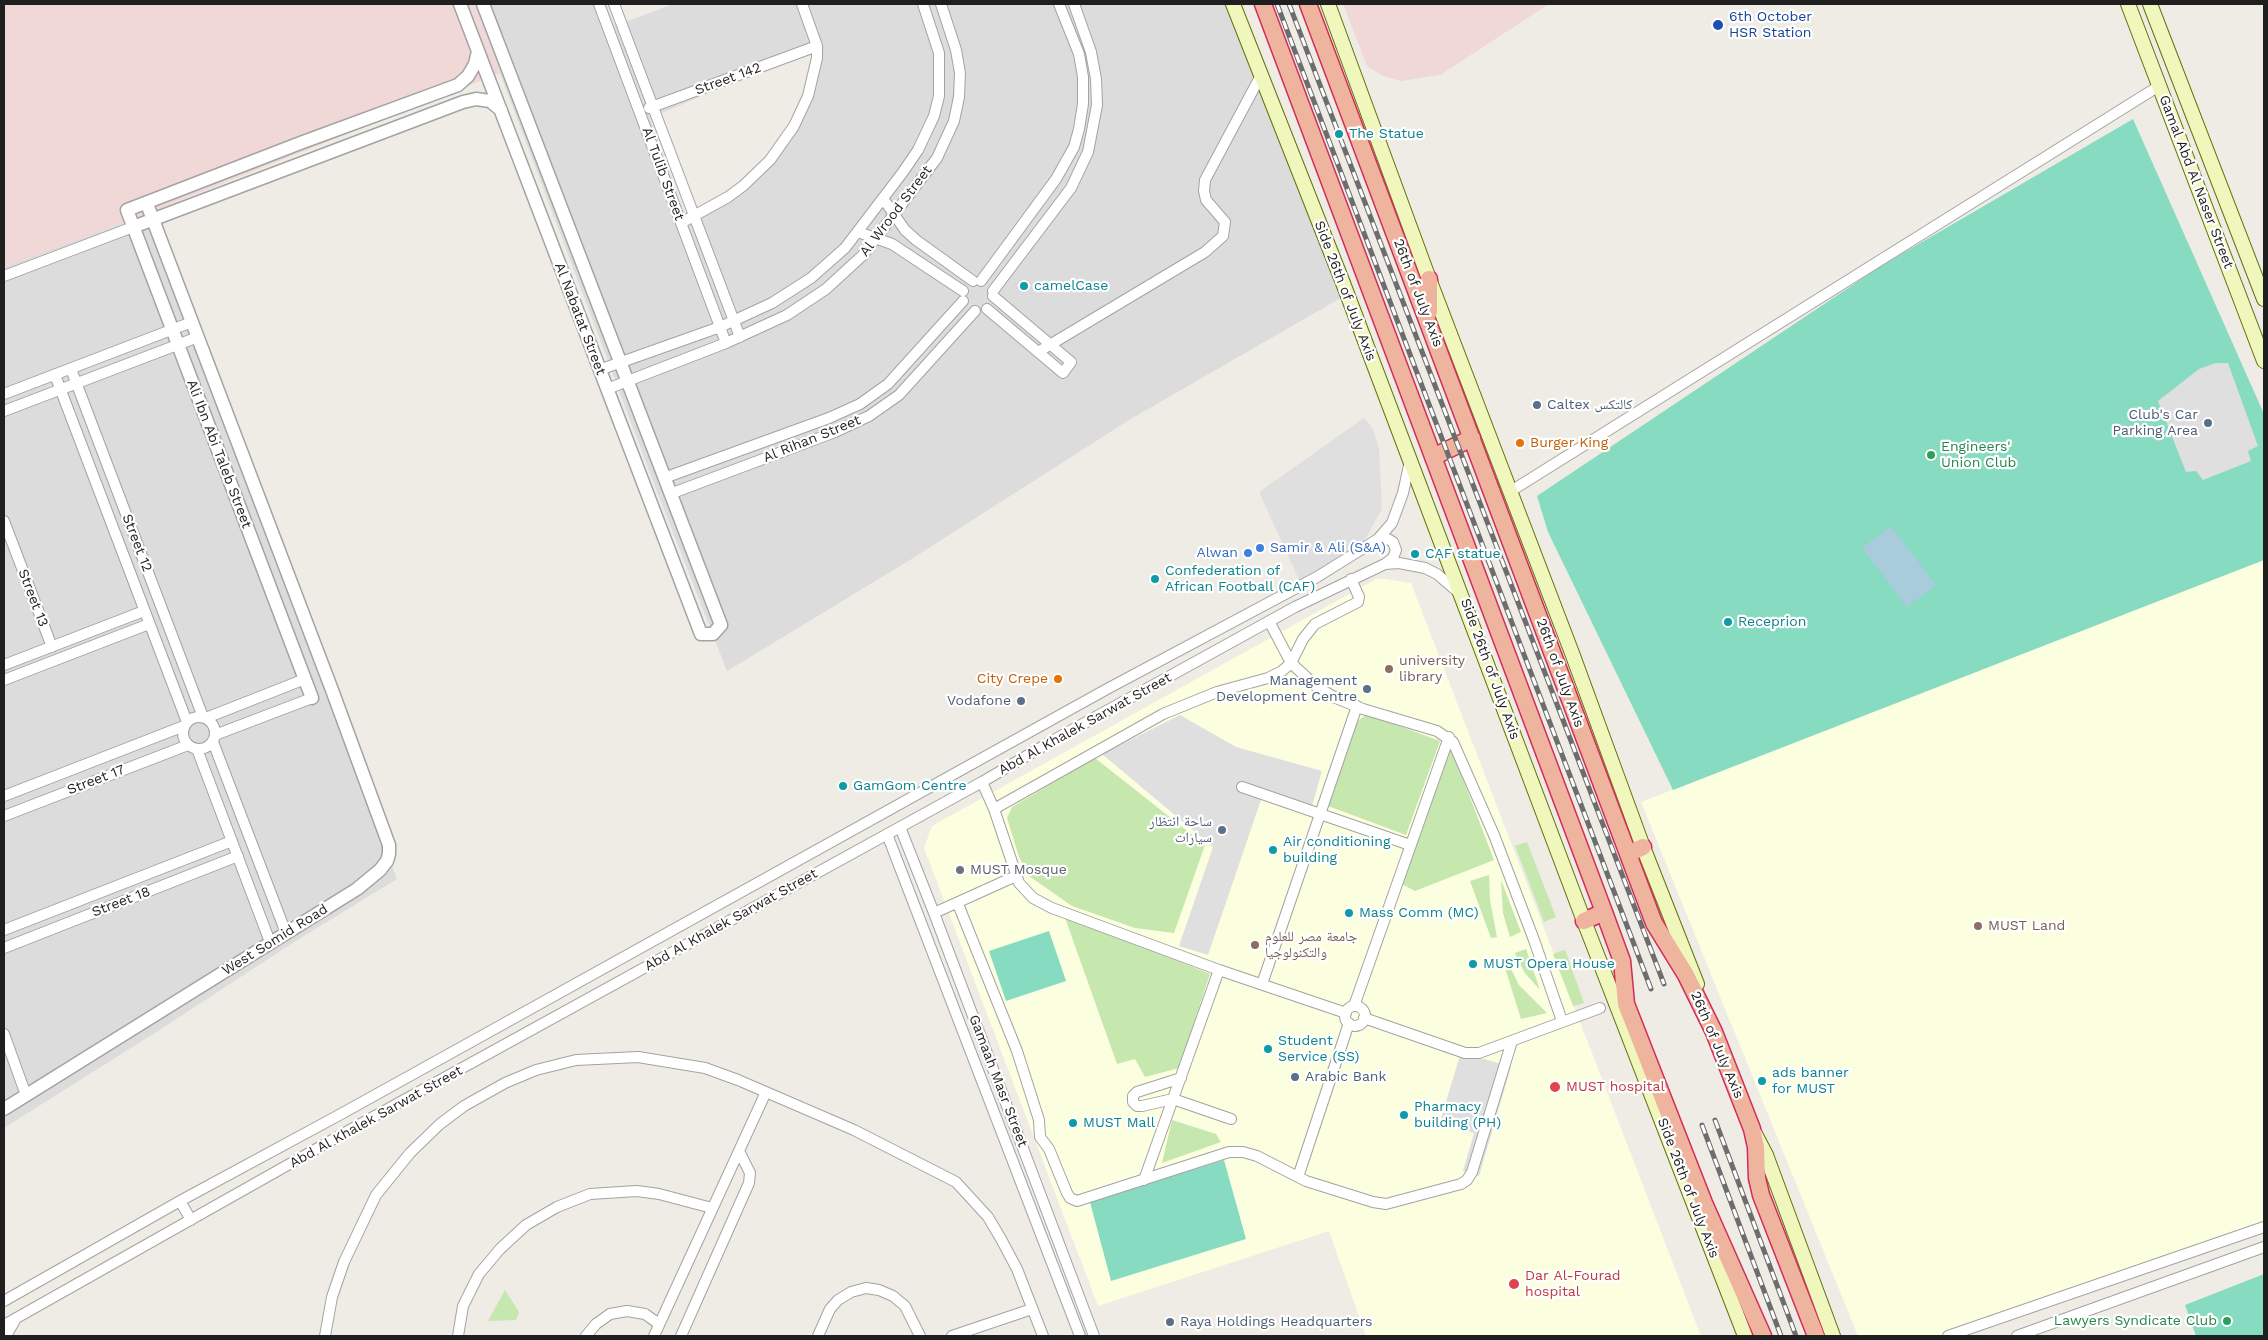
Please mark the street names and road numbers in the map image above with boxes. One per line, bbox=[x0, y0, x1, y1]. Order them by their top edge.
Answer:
street label: Street 142 bbox=[693, 59, 763, 99]
street label: Gamal Abd Al Naser Street bbox=[2155, 93, 2237, 271]
street label: Al Tulib Street bbox=[638, 125, 688, 223]
street label: Al Wrood Street bbox=[856, 162, 936, 260]
street label: Side 26th of July Axis bbox=[1310, 218, 1380, 364]
street label: 26th of July Axis bbox=[1390, 236, 1446, 350]
street label: Al Nabatat Street bbox=[551, 260, 609, 378]
street label: Ali Ibn Abi Taleb Street bbox=[183, 377, 255, 531]
street label: Al Rihan Street bbox=[761, 412, 863, 466]
street label: Street 12 bbox=[118, 512, 156, 574]
street label: Street 13 bbox=[14, 567, 52, 629]
street label: Side 26th of July Axis bbox=[1457, 596, 1523, 742]
street label: 26th of July Axis bbox=[1532, 616, 1588, 730]
street label: Abd Al Khalek Sarwat Street bbox=[996, 669, 1174, 779]
street label: Street 17 bbox=[65, 761, 127, 799]
street label: Abd Al Khalek Sarwat Street bbox=[642, 865, 820, 975]
street label: Street 18 bbox=[90, 883, 152, 921]
street label: West Somid Road bbox=[219, 901, 331, 979]
street label: 26th of July Axis bbox=[1687, 989, 1747, 1101]
street label: Gamaah Masr Street bbox=[965, 1012, 1031, 1150]
street label: Abd Al Khalek Sarwat Street bbox=[287, 1062, 465, 1172]
street label: Side 26th of July Axis bbox=[1653, 1115, 1723, 1261]

